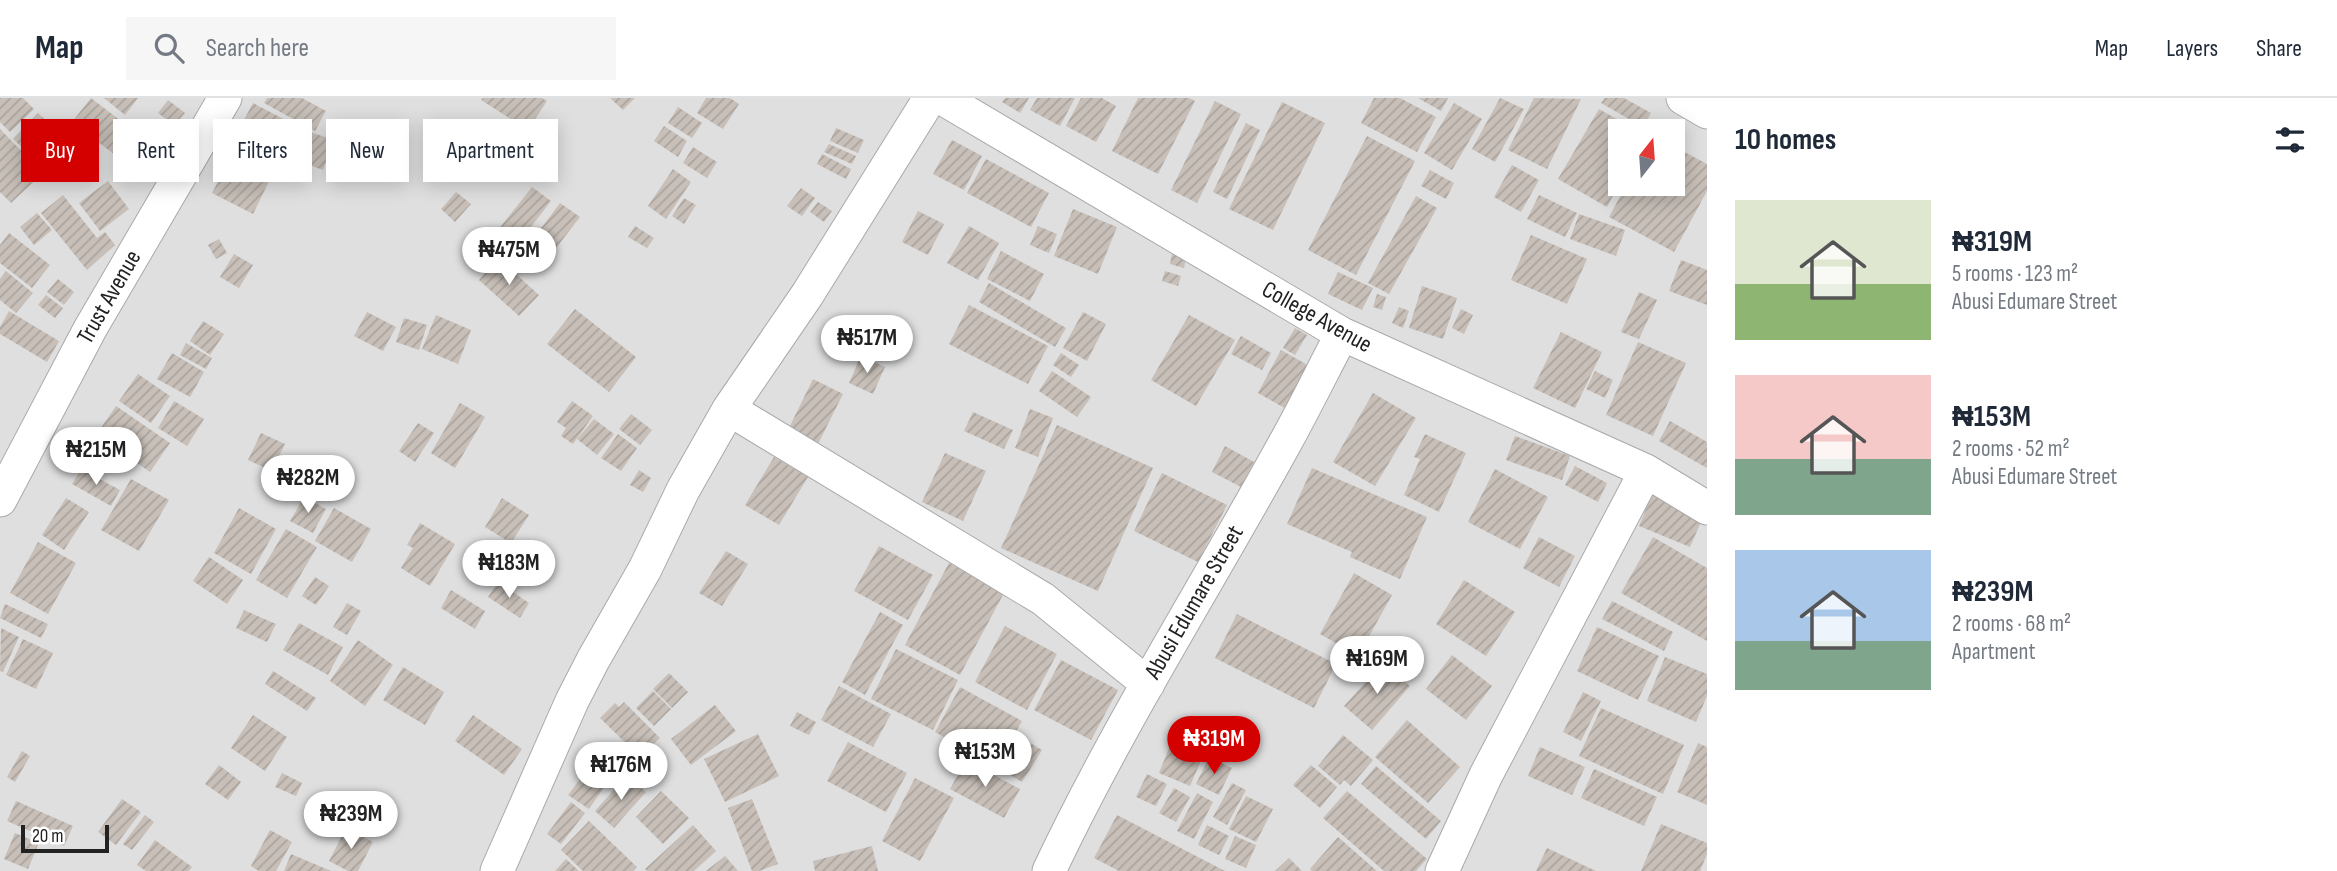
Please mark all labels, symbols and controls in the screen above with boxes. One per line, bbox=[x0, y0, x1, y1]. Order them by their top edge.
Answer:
search box bbox=[126, 17, 616, 80]
text: Map bbox=[35, 28, 84, 68]
icon: search bbox=[150, 29, 188, 67]
text: Search here bbox=[206, 33, 309, 64]
text: Map bbox=[2095, 34, 2128, 63]
text: Layers bbox=[2166, 34, 2218, 63]
text: Share bbox=[2256, 34, 2302, 63]
chip: Buy bbox=[21, 119, 99, 182]
chip: Rent bbox=[113, 119, 199, 182]
chip: Filters bbox=[213, 119, 312, 182]
chip: New bbox=[326, 119, 409, 182]
chip: Apartment bbox=[423, 119, 558, 182]
north arrow bbox=[1608, 119, 1685, 196]
map controls bbox=[1608, 119, 1685, 196]
icon: filters bbox=[2271, 121, 2309, 159]
text: 10 homes bbox=[1735, 122, 1836, 158]
text: ₦319M bbox=[1952, 224, 2032, 260]
pin: ₦475M bbox=[460, 228, 558, 287]
icon: home bbox=[1791, 228, 1875, 312]
text: ₦475M bbox=[478, 236, 540, 264]
street label: Trust Avenue bbox=[71, 245, 147, 349]
text: 5 rooms · 123 m² bbox=[1952, 260, 2078, 288]
street label: College Avenue bbox=[1257, 275, 1377, 359]
text: Abusi Edumare Street bbox=[1952, 288, 2117, 316]
pin: ₦517M bbox=[818, 316, 916, 375]
text: ₦517M bbox=[837, 324, 897, 352]
text: ₦153M bbox=[1952, 399, 2031, 435]
icon: home bbox=[1791, 403, 1875, 487]
pin: ₦215M bbox=[47, 428, 145, 487]
text: 2 rooms · 52 m² bbox=[1952, 435, 2070, 463]
text: ₦215M bbox=[66, 436, 126, 464]
pin: ₦282M bbox=[259, 456, 357, 515]
text: Abusi Edumare Street bbox=[1952, 463, 2117, 491]
text: ₦282M bbox=[277, 464, 339, 492]
street label: Abusi Edumare Street bbox=[1138, 520, 1250, 685]
pin: ₦183M bbox=[460, 540, 558, 600]
text: ₦183M bbox=[478, 549, 540, 577]
text: ₦239M bbox=[1952, 574, 2033, 610]
icon: home bbox=[1791, 578, 1875, 662]
text: 2 rooms · 68 m² bbox=[1952, 610, 2071, 638]
pin: ₦169M bbox=[1328, 636, 1426, 696]
text: Apartment bbox=[1952, 638, 2036, 666]
text: ₦169M bbox=[1346, 645, 1408, 673]
pin: ₦319M bbox=[1165, 716, 1263, 776]
text: ₦319M bbox=[1183, 725, 1245, 753]
pin: ₦153M bbox=[936, 730, 1034, 789]
text: ₦153M bbox=[955, 738, 1015, 766]
pin: ₦176M bbox=[572, 742, 670, 802]
text: ₦176M bbox=[591, 751, 651, 779]
pin: ₦239M bbox=[302, 792, 400, 851]
text: ₦239M bbox=[320, 800, 382, 828]
scale bar bbox=[21, 822, 108, 854]
text: 20 m bbox=[32, 825, 64, 848]

